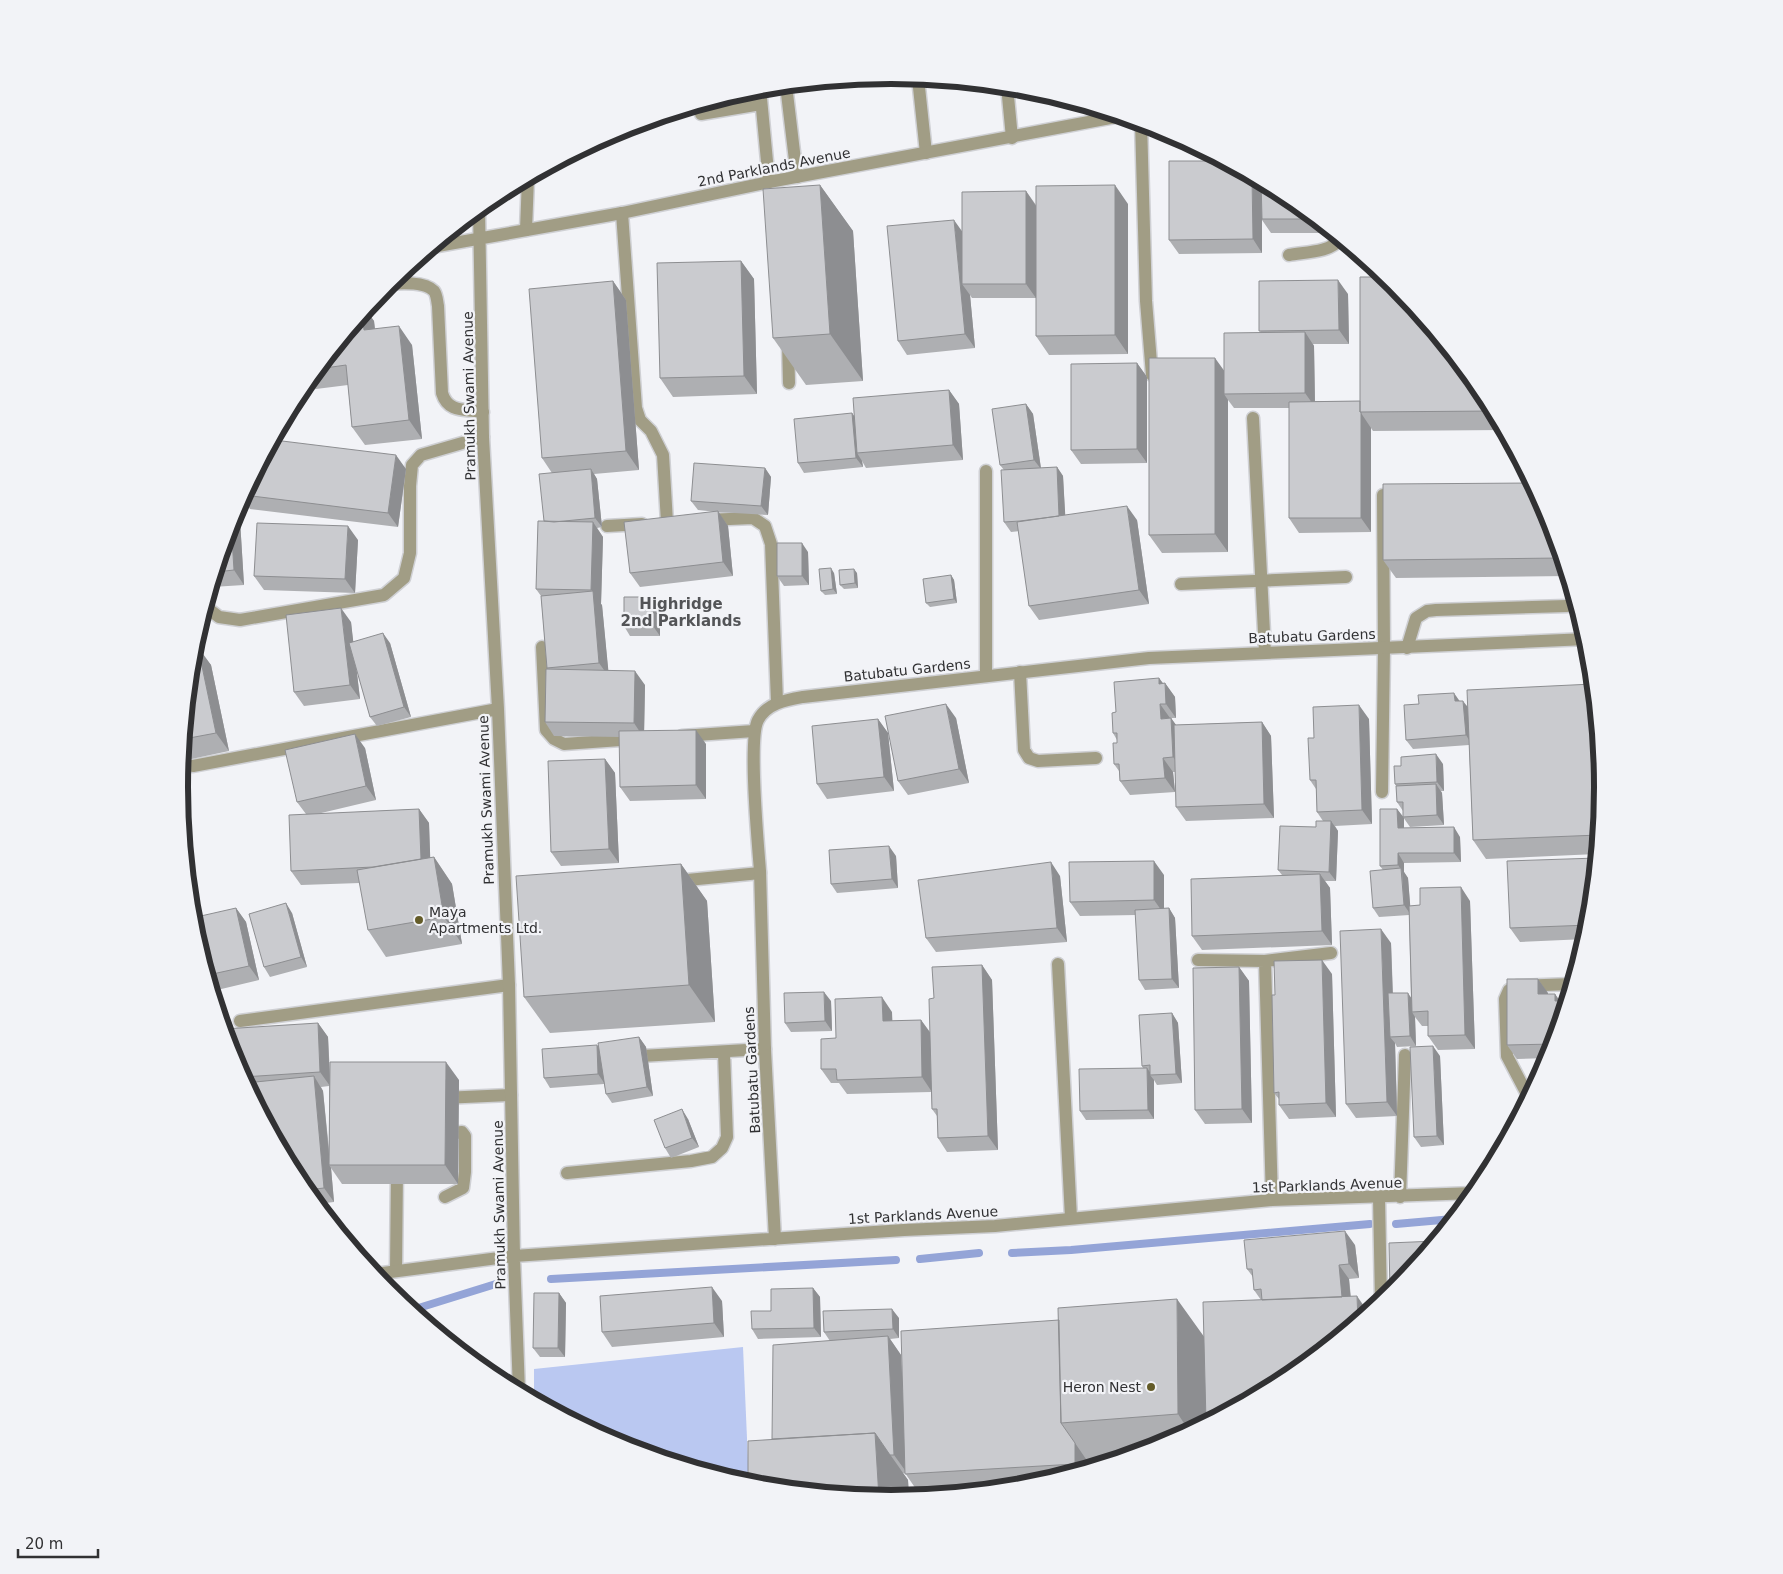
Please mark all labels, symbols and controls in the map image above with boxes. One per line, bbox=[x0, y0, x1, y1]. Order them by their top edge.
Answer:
street label: 2nd Parklands Avenue bbox=[696, 144, 852, 190]
street label: Pramukh Swami Avenue bbox=[460, 311, 478, 481]
district label: Highridge 2nd Parklands bbox=[621, 595, 741, 630]
street label: Batubatu Gardens bbox=[1248, 626, 1376, 646]
street label: Batubatu Gardens bbox=[843, 655, 971, 685]
street label: Pramukh Swami Avenue bbox=[475, 715, 497, 885]
place label: Maya Apartments Ltd. bbox=[429, 904, 542, 936]
marker: Maya Apartments Ltd. bbox=[413, 914, 425, 926]
street label: Batubatu Gardens bbox=[741, 1006, 763, 1134]
street label: Pramukh Swami Avenue bbox=[490, 1120, 508, 1290]
street label: 1st Parklands Avenue bbox=[1252, 1174, 1402, 1196]
street label: 1st Parklands Avenue bbox=[847, 1203, 999, 1227]
place label: Heron Nest bbox=[1063, 1379, 1141, 1395]
marker: Heron Nest bbox=[1145, 1381, 1157, 1393]
scale bar bbox=[18, 1526, 98, 1558]
text: 20 m bbox=[25, 1535, 63, 1553]

